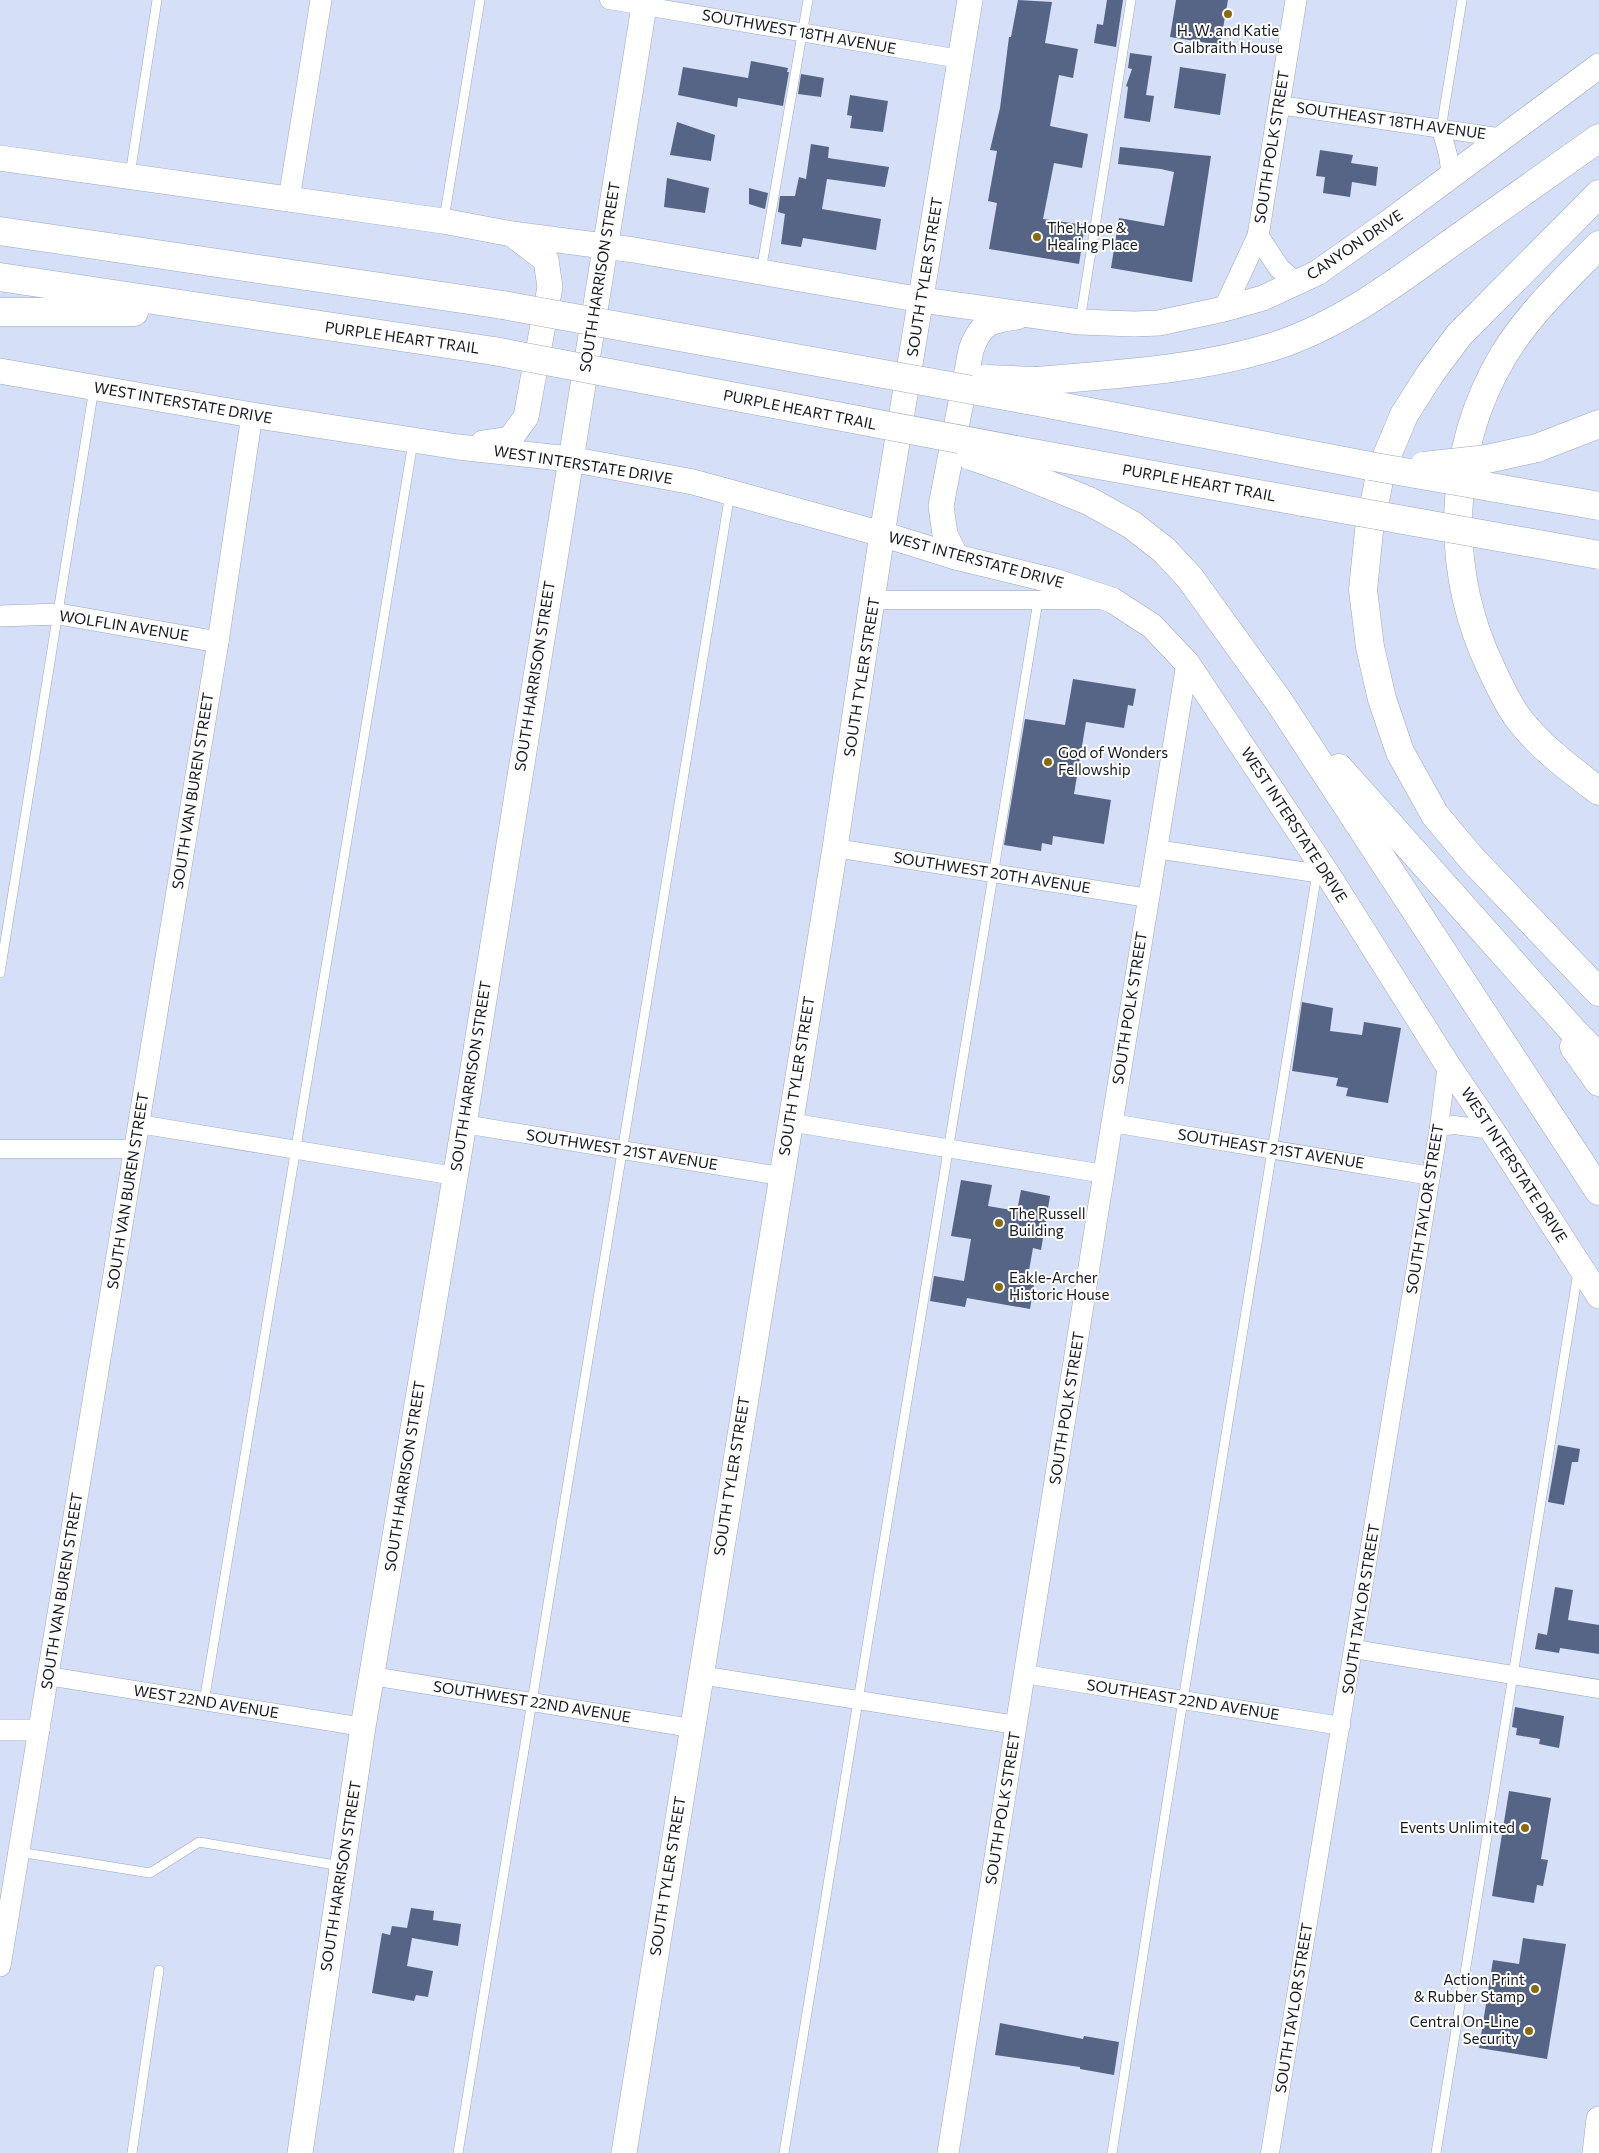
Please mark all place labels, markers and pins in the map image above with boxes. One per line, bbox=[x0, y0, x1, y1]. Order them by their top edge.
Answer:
marker: H. W. and Katie Galbraith House bbox=[1222, 8, 1234, 20]
place label: H. W. and Katie Galbraith House bbox=[1173, 21, 1283, 56]
place label: The Hope & Healing Place bbox=[1047, 218, 1138, 253]
marker: The Hope & Healing Place bbox=[1031, 231, 1043, 243]
place label: God of Wonders Fellowship bbox=[1058, 743, 1168, 778]
marker: God of Wonders Fellowship bbox=[1042, 756, 1054, 768]
place label: The Russell Building bbox=[1009, 1204, 1086, 1239]
marker: The Russell Building bbox=[993, 1217, 1005, 1229]
place label: Eakle-Archer Historic House bbox=[1009, 1268, 1109, 1303]
marker: Eakle-Archer Historic House bbox=[993, 1281, 1005, 1293]
place label: Events Unlimited bbox=[1400, 1818, 1515, 1836]
marker: Events Unlimited bbox=[1519, 1822, 1531, 1834]
place label: Action Print & Rubber Stamp bbox=[1414, 1970, 1525, 2005]
marker: Action Print & Rubber Stamp bbox=[1529, 1983, 1541, 1995]
place label: Central On-Line Security bbox=[1410, 2012, 1519, 2047]
marker: Central On-Line Security bbox=[1523, 2025, 1535, 2037]

